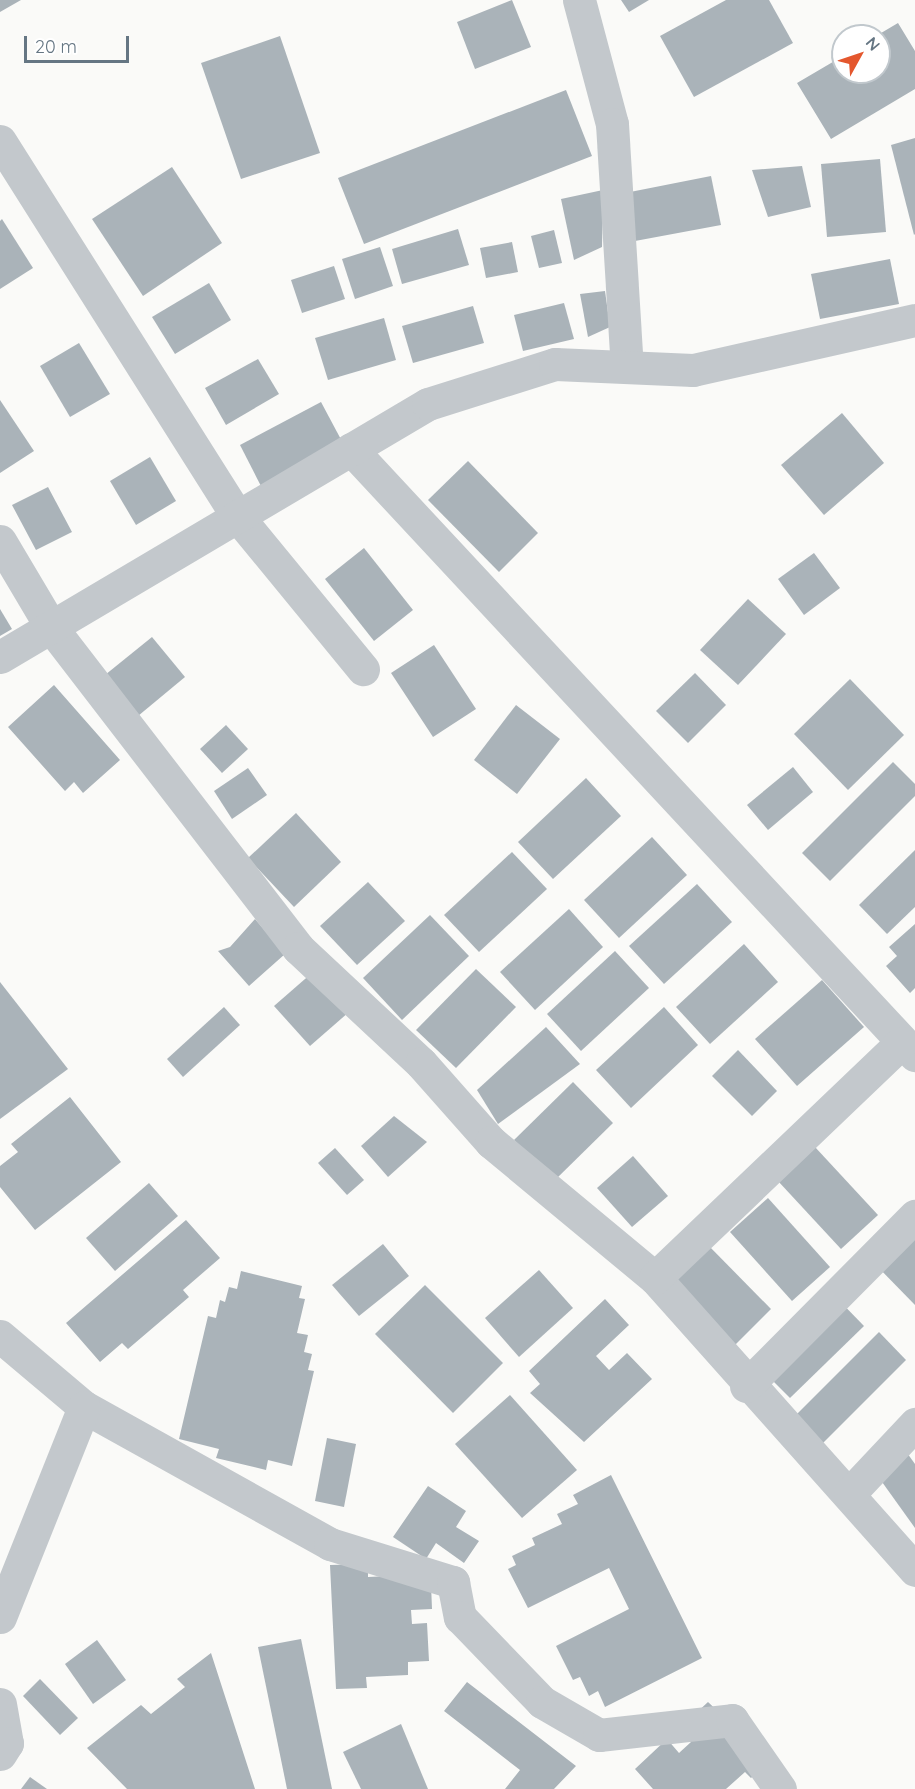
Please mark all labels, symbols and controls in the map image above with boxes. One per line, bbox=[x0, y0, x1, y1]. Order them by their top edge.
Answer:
scale bar bbox=[27, 24, 132, 62]
north arrow bbox=[831, 24, 891, 84]
text: N bbox=[862, 33, 885, 55]
text: 20 m bbox=[35, 35, 77, 58]

